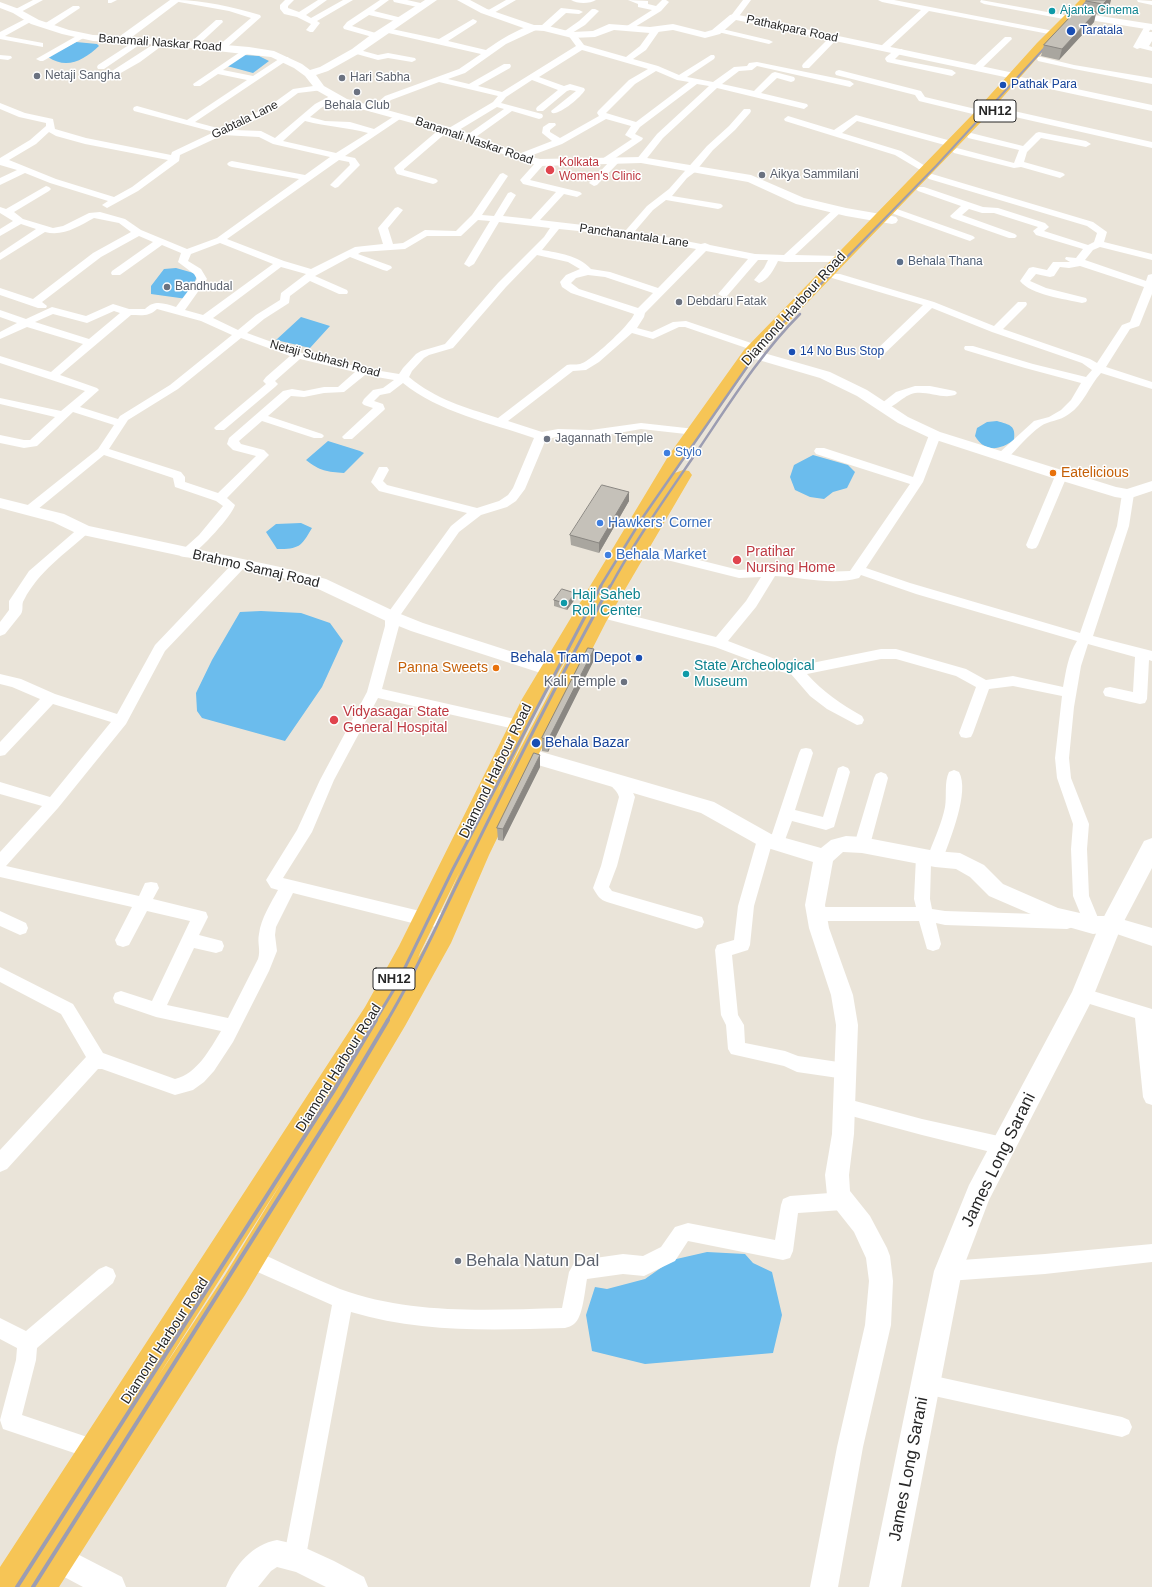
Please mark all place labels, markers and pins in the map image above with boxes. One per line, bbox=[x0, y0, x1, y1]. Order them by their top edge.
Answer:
place label: Ajanta Cinema bbox=[1060, 4, 1139, 18]
marker: Ajanta Cinema bbox=[1047, 6, 1057, 16]
place label: Taratala bbox=[1080, 24, 1123, 38]
marker: Taratala bbox=[1065, 25, 1077, 37]
place label: Netaji Sangha bbox=[45, 69, 120, 83]
marker: Netaji Sangha bbox=[32, 71, 42, 81]
place label: Hari Sabha bbox=[350, 71, 410, 85]
marker: Hari Sabha bbox=[337, 73, 347, 83]
place label: Pathak Para bbox=[1011, 78, 1077, 92]
marker: Pathak Para bbox=[998, 80, 1008, 90]
marker: Behala Club bbox=[352, 87, 362, 97]
place label: Behala Club bbox=[324, 99, 390, 113]
place label: Kolkata Women's Clinic bbox=[559, 156, 641, 184]
marker: Kolkata Women's Clinic bbox=[544, 164, 556, 176]
place label: Aikya Sammilani bbox=[770, 168, 859, 182]
marker: Aikya Sammilani bbox=[757, 170, 767, 180]
place label: Behala Thana bbox=[908, 255, 983, 269]
marker: Behala Thana bbox=[895, 257, 905, 267]
place label: Bandhudal bbox=[175, 280, 232, 294]
marker: Bandhudal bbox=[162, 282, 172, 292]
place label: Debdaru Fatak bbox=[687, 295, 766, 309]
marker: Debdaru Fatak bbox=[674, 297, 684, 307]
place label: 14 No Bus Stop bbox=[800, 345, 884, 359]
marker: 14 No Bus Stop bbox=[787, 347, 797, 357]
place label: Jagannath Temple bbox=[555, 432, 653, 446]
marker: Jagannath Temple bbox=[542, 434, 552, 444]
place label: Stylo bbox=[675, 446, 702, 460]
marker: Stylo bbox=[662, 448, 672, 458]
place label: Eatelicious bbox=[1061, 465, 1129, 481]
marker: Eatelicious bbox=[1048, 468, 1058, 478]
place label: Hawkers' Corner bbox=[608, 515, 712, 531]
marker: Hawkers' Corner bbox=[595, 518, 605, 528]
place label: Pratihar Nursing Home bbox=[746, 544, 835, 576]
place label: Behala Market bbox=[616, 547, 706, 563]
marker: Behala Market bbox=[603, 550, 613, 560]
marker: Pratihar Nursing Home bbox=[731, 554, 743, 566]
place label: Haji Saheb Roll Center bbox=[572, 587, 642, 620]
marker: Haji Saheb Roll Center bbox=[559, 598, 569, 608]
place label: Behala Tram Depot bbox=[510, 650, 631, 666]
marker: Behala Tram Depot bbox=[634, 653, 644, 663]
place label: State Archeological Museum bbox=[694, 658, 815, 690]
place label: Panna Sweets bbox=[398, 660, 488, 676]
marker: Panna Sweets bbox=[491, 663, 501, 673]
marker: State Archeological Museum bbox=[681, 669, 691, 679]
place label: Kali Temple bbox=[544, 674, 616, 690]
marker: Kali Temple bbox=[619, 677, 629, 687]
place label: Vidyasagar State General Hospital bbox=[343, 704, 449, 736]
marker: Vidyasagar State General Hospital bbox=[328, 714, 340, 726]
place label: Behala Bazar bbox=[545, 735, 629, 751]
marker: Behala Bazar bbox=[530, 737, 542, 749]
place label: Behala Natun Dal bbox=[466, 1251, 599, 1271]
marker: Behala Natun Dal bbox=[453, 1256, 463, 1266]

